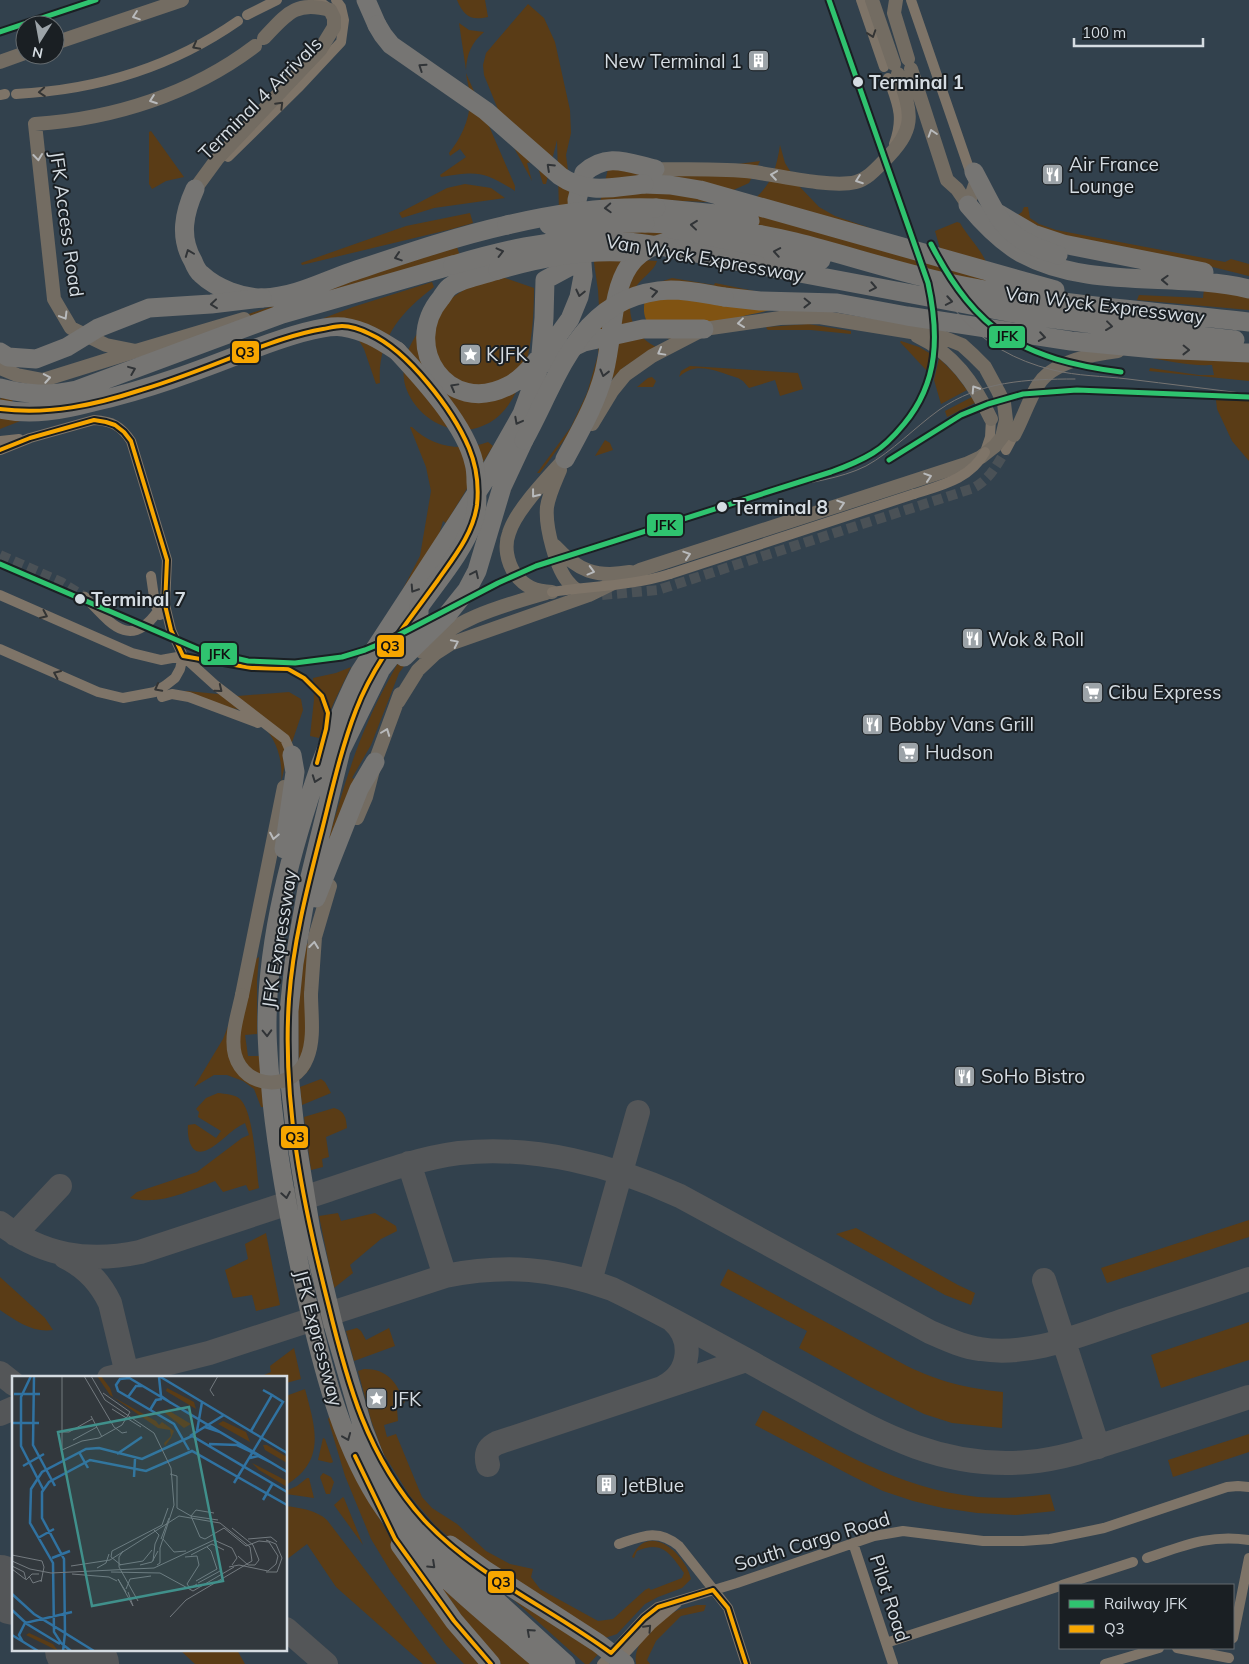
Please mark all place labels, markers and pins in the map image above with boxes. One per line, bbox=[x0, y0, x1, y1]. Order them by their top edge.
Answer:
place label: New Terminal 1 bbox=[604, 49, 742, 73]
building icon: New Terminal 1 bbox=[746, 49, 770, 73]
place label: Terminal 1 bbox=[869, 70, 964, 94]
marker: Terminal 1 bbox=[851, 75, 865, 89]
place label: Air France Lounge bbox=[1069, 152, 1159, 198]
restaurant icon: Air France Lounge bbox=[1041, 163, 1065, 187]
line badge: JFK bbox=[988, 325, 1026, 349]
place icon: KJFK bbox=[458, 342, 482, 366]
place label: KJFK bbox=[486, 342, 529, 366]
place label: Terminal 8 bbox=[733, 495, 828, 519]
marker: Terminal 8 bbox=[715, 500, 729, 514]
line badge: JFK bbox=[646, 513, 684, 537]
place label: Terminal 7 bbox=[91, 587, 186, 611]
marker: Terminal 7 bbox=[73, 592, 87, 606]
restaurant icon: Wok & Roll bbox=[960, 627, 984, 651]
place label: Wok & Roll bbox=[988, 627, 1084, 651]
line badge: JFK bbox=[200, 642, 238, 666]
supermarket icon: Cibu Express bbox=[1080, 680, 1104, 704]
place label: Cibu Express bbox=[1108, 680, 1222, 704]
restaurant icon: Bobby Vans Grill bbox=[861, 712, 885, 736]
place label: Bobby Vans Grill bbox=[889, 712, 1034, 736]
supermarket icon: Hudson bbox=[897, 740, 921, 764]
place label: Hudson bbox=[925, 740, 993, 764]
restaurant icon: SoHo Bistro bbox=[953, 1064, 977, 1088]
place label: SoHo Bistro bbox=[981, 1064, 1085, 1088]
place icon: JFK bbox=[364, 1387, 388, 1411]
place label: JFK bbox=[392, 1387, 422, 1411]
building icon: JetBlue bbox=[594, 1473, 618, 1497]
place label: JetBlue bbox=[622, 1473, 684, 1497]

